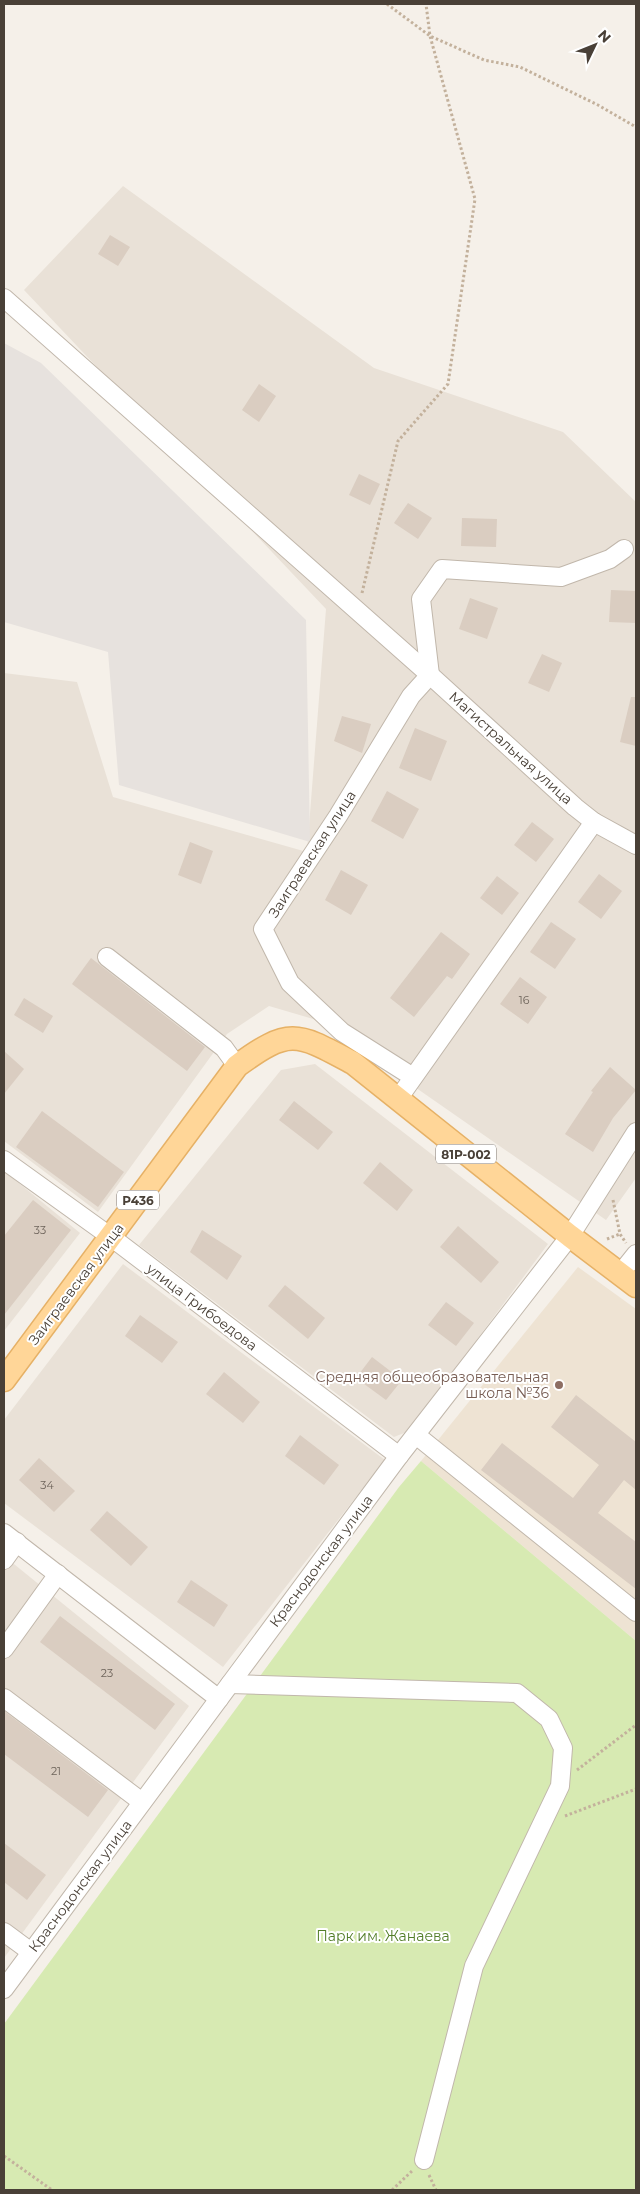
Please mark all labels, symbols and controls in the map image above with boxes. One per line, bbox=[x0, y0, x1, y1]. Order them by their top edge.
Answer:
north arrow bbox=[570, 20, 620, 70]
text: N bbox=[594, 26, 615, 46]
street label: Магистральная улица bbox=[445, 688, 577, 808]
street label: Заиграевская улица bbox=[264, 787, 360, 921]
house number: 16 bbox=[519, 993, 530, 1007]
road number: 81Р-002 bbox=[436, 1144, 496, 1164]
road number: P436 bbox=[117, 1190, 159, 1210]
street label: Заиграевская улица bbox=[24, 1220, 128, 1348]
house number: 33 bbox=[34, 1223, 46, 1237]
street label: улица Грибоедова bbox=[142, 1259, 261, 1355]
place label: Средняя общеобразовательная школа №36 bbox=[315, 1368, 549, 1402]
marker: Средняя общеобразовательная школа №36 bbox=[553, 1379, 565, 1391]
house number: 34 bbox=[40, 1478, 54, 1492]
street label: Краснодонская улица bbox=[265, 1491, 377, 1631]
house number: 23 bbox=[101, 1666, 113, 1680]
house number: 21 bbox=[51, 1764, 61, 1778]
street label: Краснодонская улица bbox=[24, 1816, 136, 1956]
park label: Парк им. Жанаева bbox=[316, 1927, 450, 1945]

